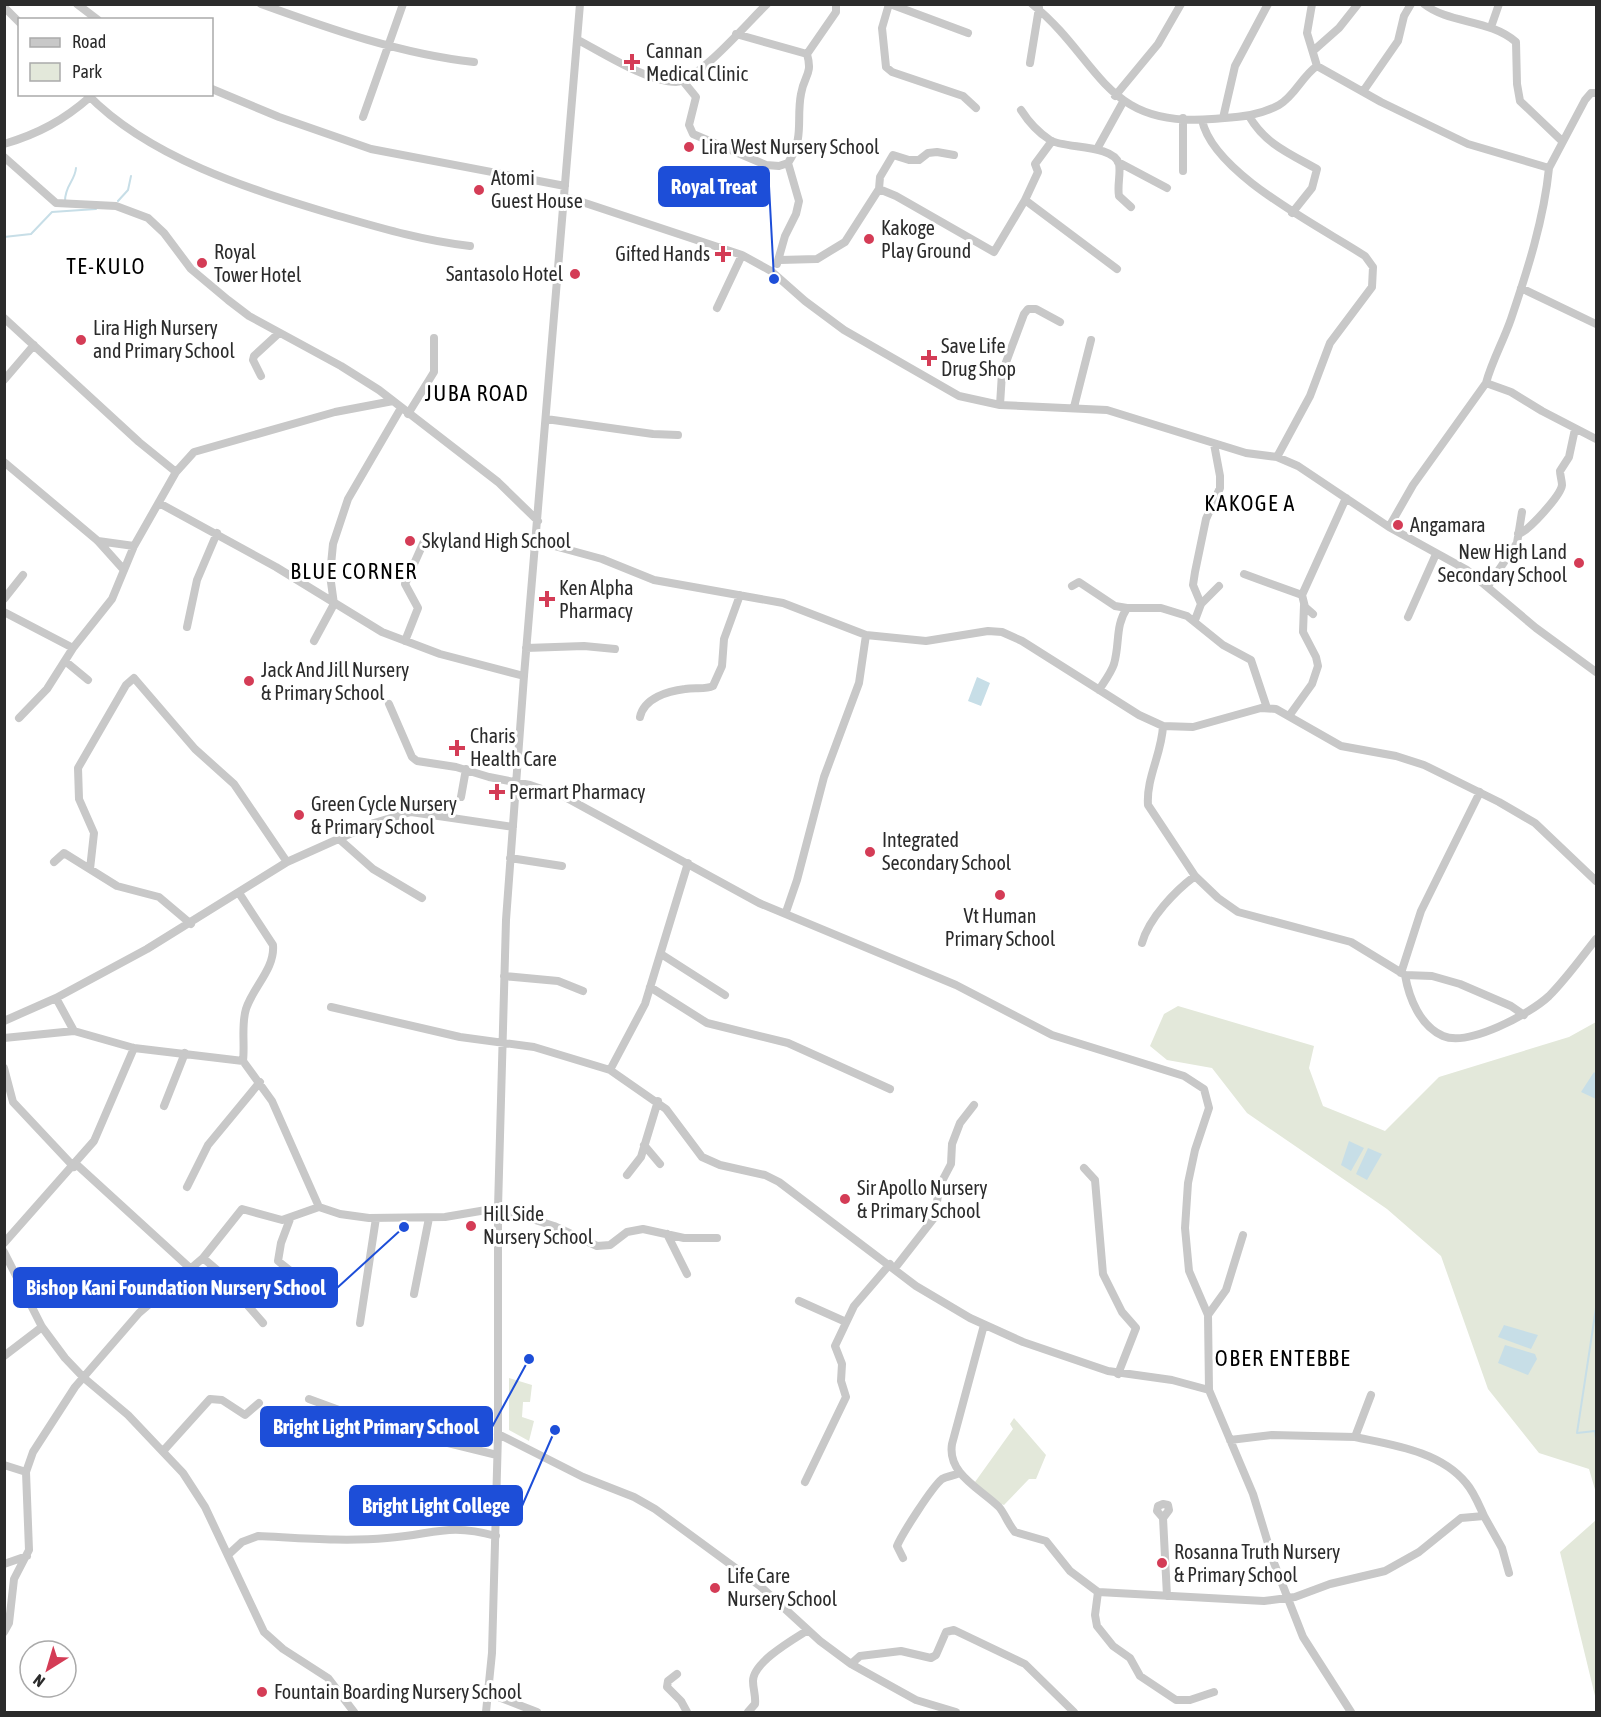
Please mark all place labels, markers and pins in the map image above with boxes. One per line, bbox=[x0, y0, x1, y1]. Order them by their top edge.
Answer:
place label: Cannan Medical Clinic bbox=[646, 39, 748, 85]
marker: Cannan Medical Clinic bbox=[623, 53, 641, 71]
place label: Lira West Nursery School bbox=[701, 135, 880, 158]
marker: Lira West Nursery School bbox=[682, 140, 696, 154]
place label: Atomi Guest House bbox=[491, 166, 583, 212]
callout: Royal Treat bbox=[659, 167, 769, 206]
marker: Atomi Guest House bbox=[472, 183, 486, 197]
place label: Kakoge Play Ground bbox=[881, 216, 971, 262]
marker: Kakoge Play Ground bbox=[862, 232, 876, 246]
place label: Royal Tower Hotel bbox=[214, 240, 302, 286]
place label: Gifted Hands bbox=[615, 242, 710, 265]
marker: Gifted Hands bbox=[714, 245, 732, 263]
marker: Royal Tower Hotel bbox=[195, 256, 209, 270]
place label: Santasolo Hotel bbox=[446, 262, 564, 285]
marker: Santasolo Hotel bbox=[568, 267, 582, 281]
place label: Lira High Nursery and Primary School bbox=[93, 316, 235, 362]
marker: Lira High Nursery and Primary School bbox=[74, 333, 88, 347]
place label: Save Life Drug Shop bbox=[941, 334, 1016, 380]
marker: Save Life Drug Shop bbox=[922, 351, 936, 365]
place label: Angamara bbox=[1410, 513, 1486, 536]
marker: Angamara bbox=[1391, 518, 1405, 532]
place label: Skyland High School bbox=[422, 529, 572, 552]
marker: Skyland High School bbox=[403, 534, 417, 548]
place label: New High Land Secondary School bbox=[1438, 540, 1568, 586]
marker: New High Land Secondary School bbox=[1572, 556, 1586, 570]
place label: Ken Alpha Pharmacy bbox=[559, 576, 634, 622]
marker: Ken Alpha Pharmacy bbox=[540, 592, 554, 606]
place label: Jack And Jill Nursery & Primary School bbox=[261, 658, 409, 704]
marker: Jack And Jill Nursery & Primary School bbox=[242, 674, 256, 688]
place label: Charis Health Care bbox=[470, 724, 557, 770]
marker: Charis Health Care bbox=[448, 739, 466, 757]
place label: Permart Pharmacy bbox=[509, 780, 646, 803]
marker: Permart Pharmacy bbox=[490, 785, 504, 799]
place label: Green Cycle Nursery & Primary School bbox=[311, 792, 457, 838]
marker: Green Cycle Nursery & Primary School bbox=[292, 808, 306, 822]
place label: Integrated Secondary School bbox=[882, 828, 1012, 874]
marker: Integrated Secondary School bbox=[863, 845, 877, 859]
marker: Vt Human Primary School bbox=[993, 888, 1007, 902]
place label: Vt Human Primary School bbox=[945, 904, 1056, 950]
place label: Sir Apollo Nursery & Primary School bbox=[857, 1176, 988, 1222]
marker: Sir Apollo Nursery & Primary School bbox=[838, 1192, 852, 1206]
place label: Hill Side Nursery School bbox=[483, 1202, 594, 1248]
marker: Hill Side Nursery School bbox=[464, 1219, 478, 1233]
callout: Bishop Kani Foundation Nursery School bbox=[14, 1268, 337, 1307]
callout: Bright Light Primary School bbox=[261, 1407, 492, 1446]
callout: Bright Light College bbox=[350, 1486, 522, 1525]
place label: Rosanna Truth Nursery & Primary School bbox=[1174, 1540, 1340, 1586]
marker: Rosanna Truth Nursery & Primary School bbox=[1155, 1556, 1169, 1570]
place label: Life Care Nursery School bbox=[727, 1564, 838, 1610]
marker: Life Care Nursery School bbox=[708, 1581, 722, 1595]
place label: Fountain Boarding Nursery School bbox=[274, 1680, 522, 1703]
marker: Fountain Boarding Nursery School bbox=[255, 1685, 269, 1699]

